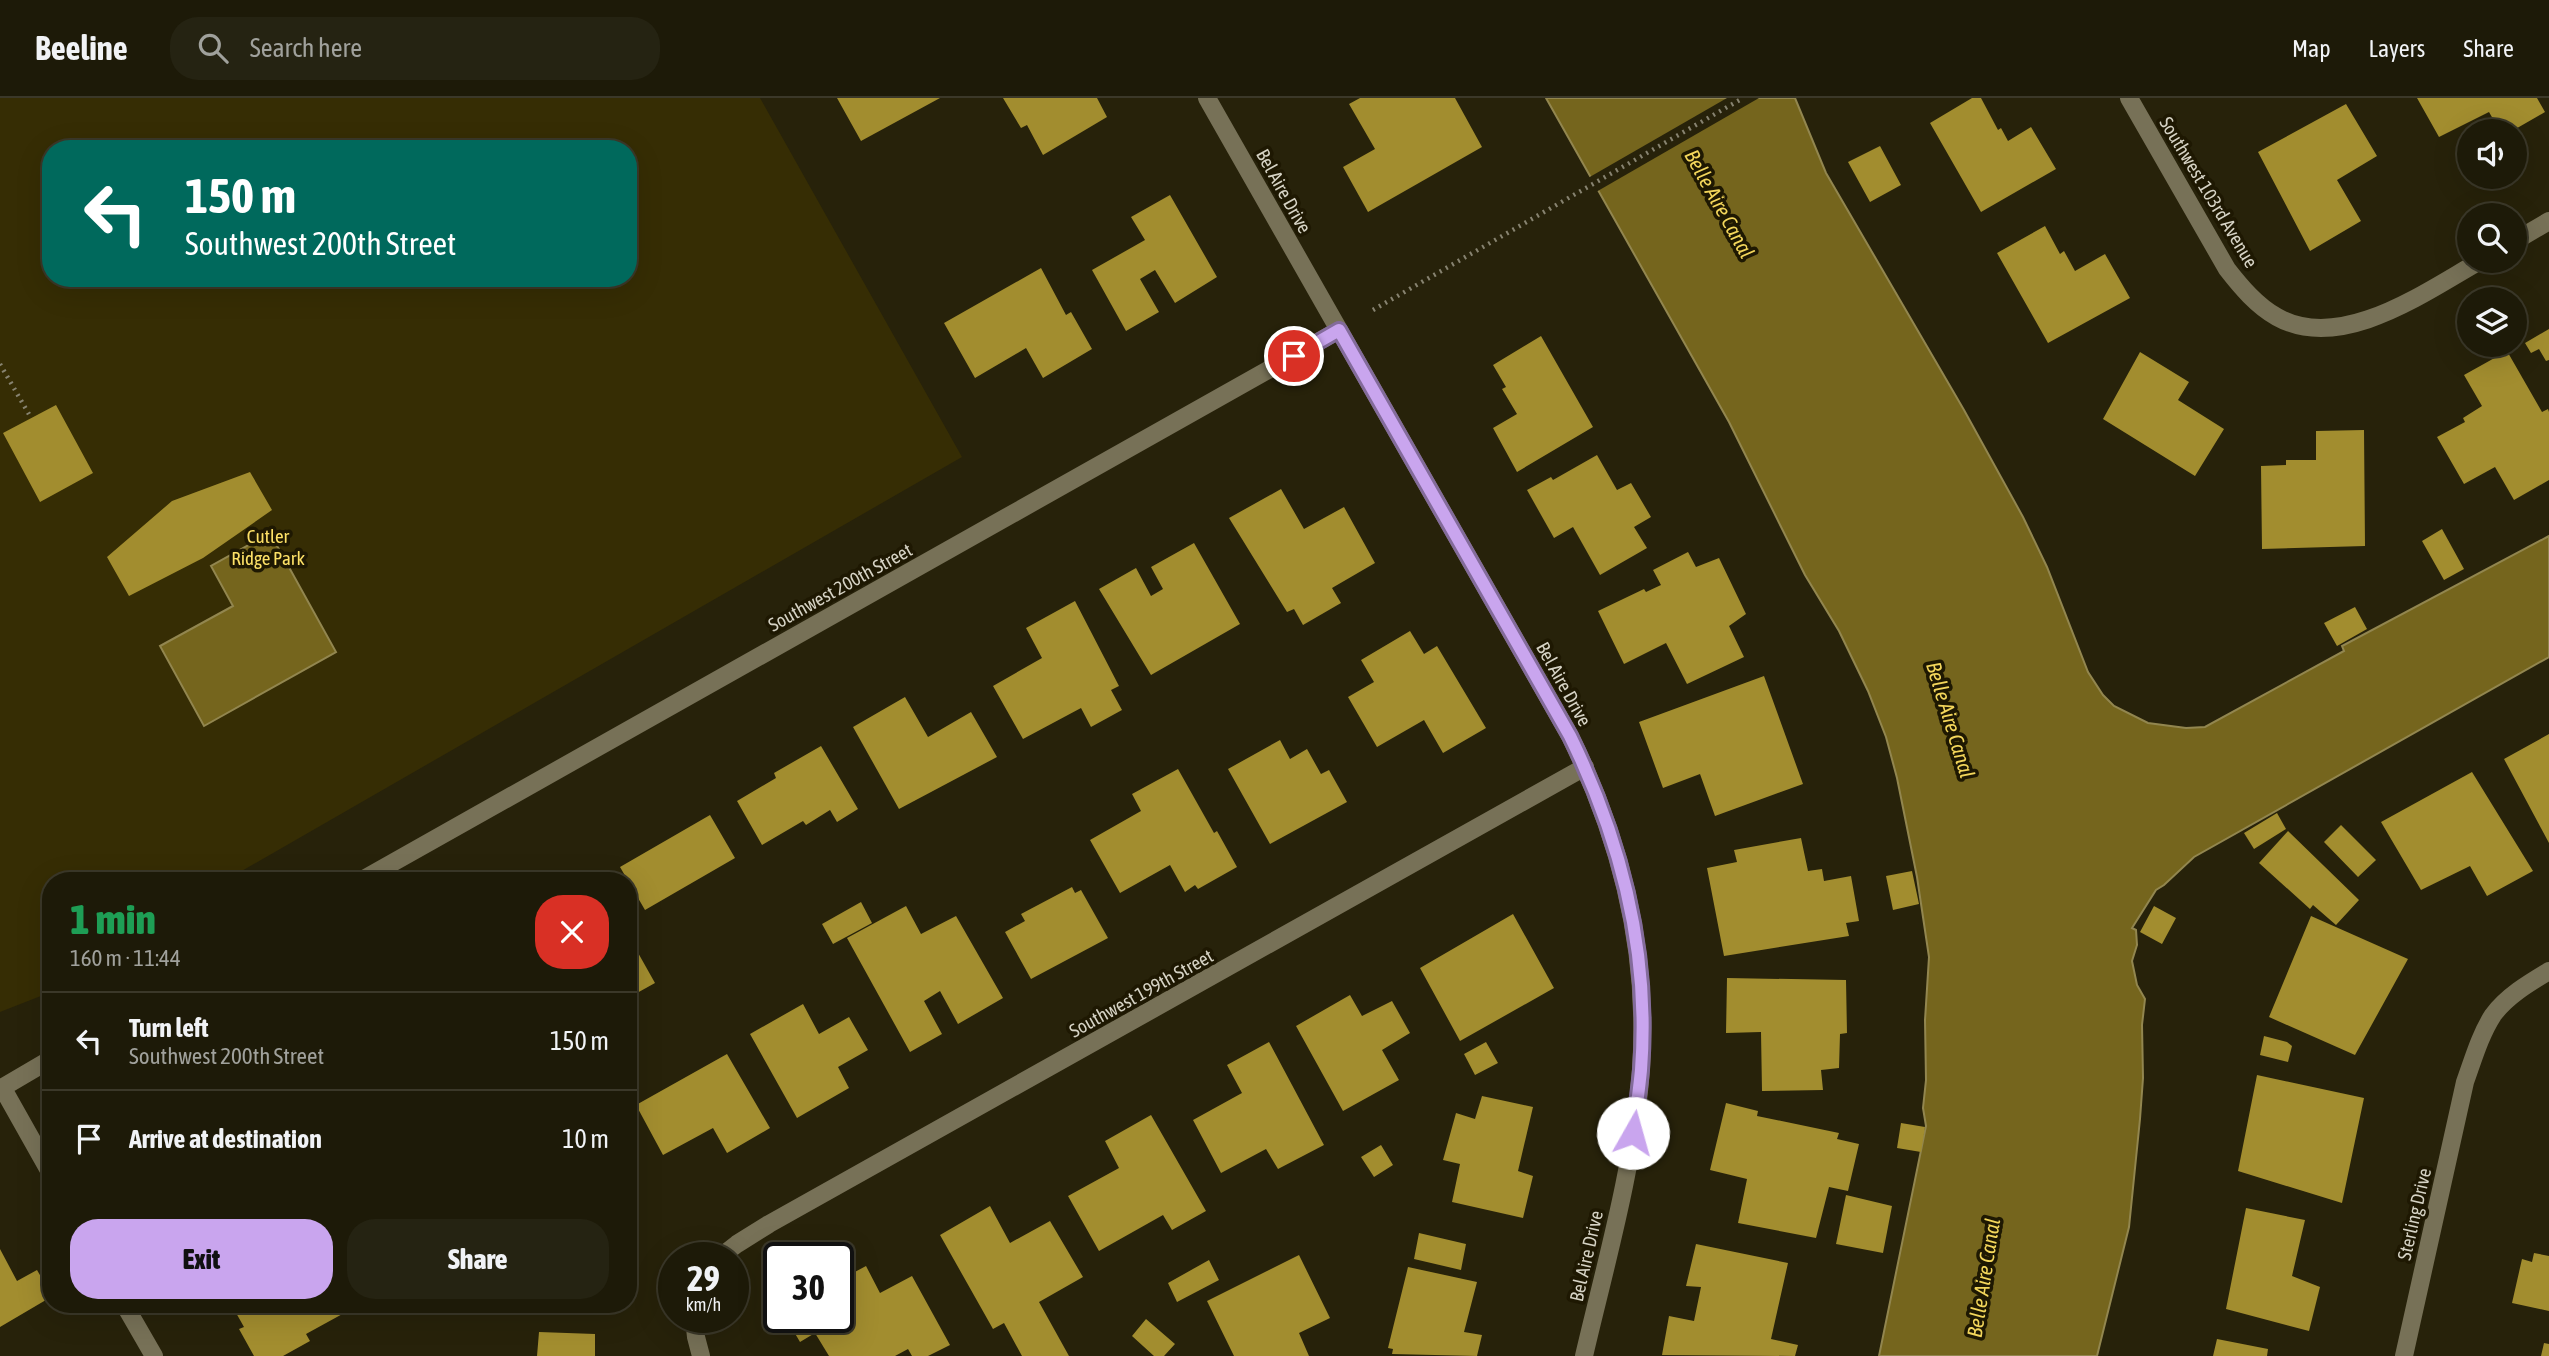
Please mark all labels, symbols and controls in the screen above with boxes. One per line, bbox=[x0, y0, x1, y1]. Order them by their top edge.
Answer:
search box bbox=[170, 17, 660, 80]
text: Beeline bbox=[35, 29, 128, 67]
icon: search bbox=[194, 29, 232, 67]
text: Search here bbox=[250, 33, 362, 63]
text: Map bbox=[2292, 35, 2331, 62]
text: Layers bbox=[2369, 35, 2425, 62]
text: Share bbox=[2463, 35, 2514, 62]
street label: Southwest 103rd Avenue bbox=[2155, 113, 2263, 271]
map controls bbox=[2457, 119, 2527, 357]
button: sound bbox=[2457, 119, 2527, 189]
street label: Bel Aire Drive bbox=[1252, 145, 1316, 237]
water label: Belle Aire Canal bbox=[1680, 145, 1760, 262]
text: 150 m bbox=[185, 167, 296, 223]
icon: left bbox=[70, 168, 161, 259]
button: search bbox=[2457, 203, 2527, 273]
text: Southwest 200th Street bbox=[185, 225, 456, 262]
button: layers bbox=[2457, 287, 2527, 357]
pin bbox=[1264, 326, 1324, 386]
icon: arrive bbox=[1275, 337, 1313, 375]
park label: Cutler Ridge Park bbox=[231, 525, 305, 569]
street label: Southwest 200th Street bbox=[764, 538, 916, 636]
street label: Bel Aire Drive bbox=[1532, 638, 1596, 730]
water label: Belle Aire Canal bbox=[1922, 659, 1980, 781]
text: 1 min bbox=[70, 895, 156, 943]
button: close bbox=[535, 895, 609, 969]
street label: Southwest 199th Street bbox=[1065, 944, 1217, 1042]
text: 160 m · 11:44 bbox=[70, 945, 181, 971]
text: Turn left bbox=[129, 1013, 209, 1043]
icon: left bbox=[70, 1022, 108, 1060]
text: 150 m bbox=[550, 1026, 609, 1056]
text: Southwest 200th Street bbox=[129, 1043, 324, 1069]
position arrow bbox=[1596, 1096, 1670, 1170]
icon: arrive bbox=[70, 1120, 108, 1158]
text: Arrive at destination bbox=[129, 1124, 322, 1154]
text: 10 m bbox=[562, 1124, 609, 1154]
street label: Sterling Drive bbox=[2393, 1166, 2435, 1262]
street label: Bel Aire Drive bbox=[1565, 1208, 1607, 1304]
water label: Belle Aire Canal bbox=[1962, 1216, 2004, 1339]
button: Exit bbox=[70, 1219, 333, 1299]
button: Share bbox=[347, 1219, 609, 1299]
speed limit sign: 30 bbox=[763, 1242, 854, 1333]
text: 29 bbox=[687, 1258, 720, 1298]
text: km/h bbox=[686, 1294, 721, 1315]

